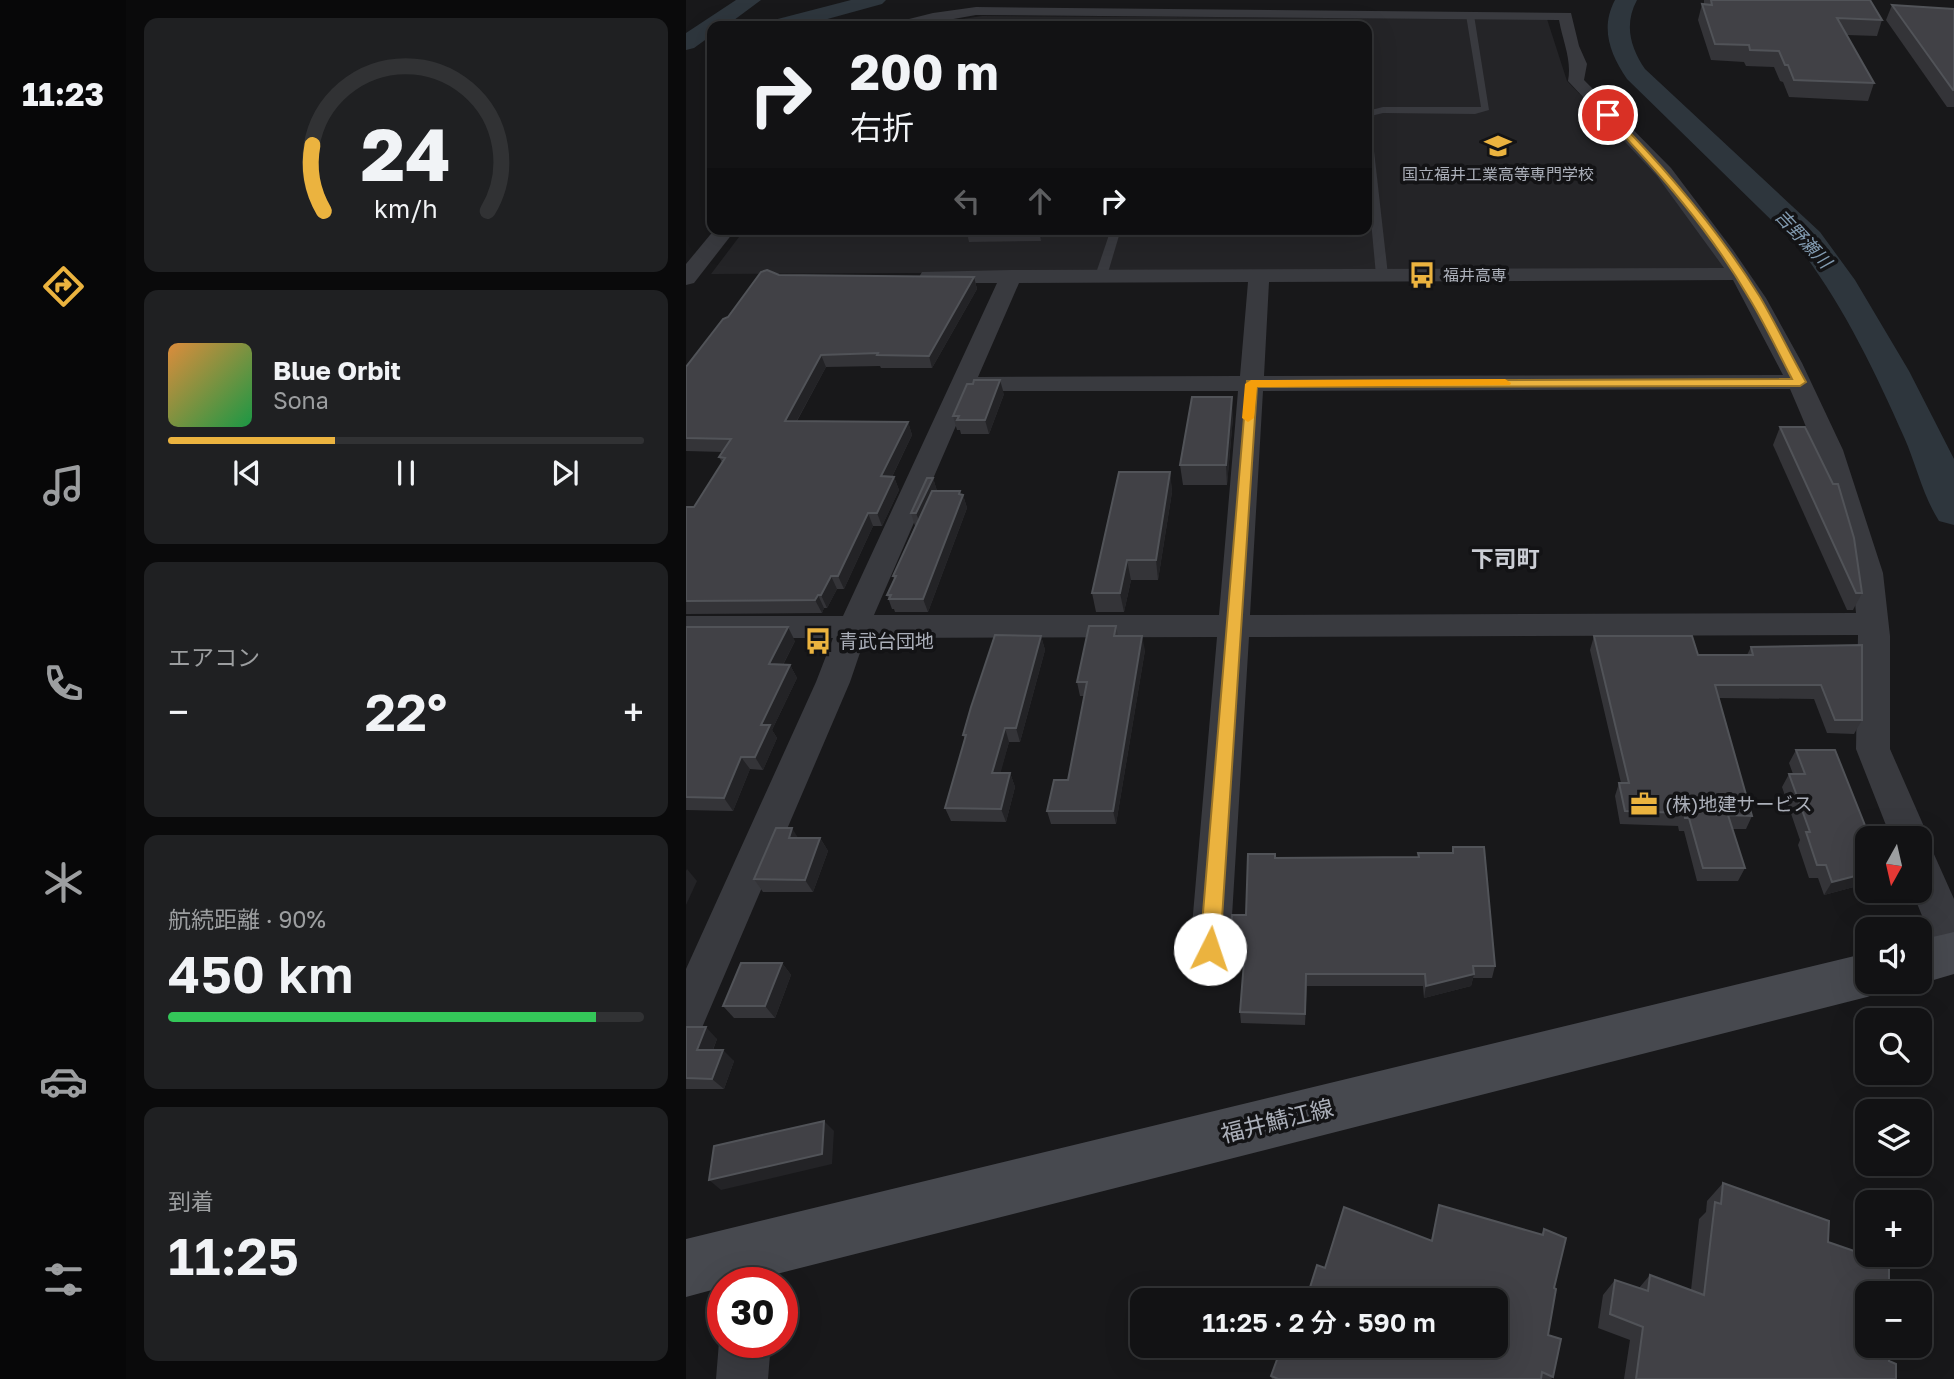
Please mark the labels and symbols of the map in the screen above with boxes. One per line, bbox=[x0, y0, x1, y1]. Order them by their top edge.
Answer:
pin bbox=[1578, 85, 1638, 145]
school or university icon: 国立福井工業高等専門学校 bbox=[1483, 131, 1513, 161]
place label: 国立福井工業高等専門学校 bbox=[1402, 164, 1594, 184]
water label: 吉野瀬川 bbox=[1771, 204, 1838, 274]
bus stop icon: 福井高専 bbox=[1407, 260, 1437, 290]
place label: 福井高専 bbox=[1443, 265, 1507, 285]
district label: 下司町 bbox=[1471, 544, 1540, 572]
bus stop icon: 青武台団地 bbox=[803, 626, 833, 656]
place label: 青武台団地 bbox=[839, 629, 934, 652]
office icon: (株)地建サービス bbox=[1629, 789, 1659, 819]
place label: (株)地建サービス bbox=[1665, 792, 1812, 815]
north arrow bbox=[1855, 826, 1932, 903]
position arrow bbox=[1173, 912, 1247, 986]
street label: 福井鯖江線 bbox=[1218, 1093, 1336, 1148]
speed limit sign: 30 bbox=[707, 1267, 798, 1358]

